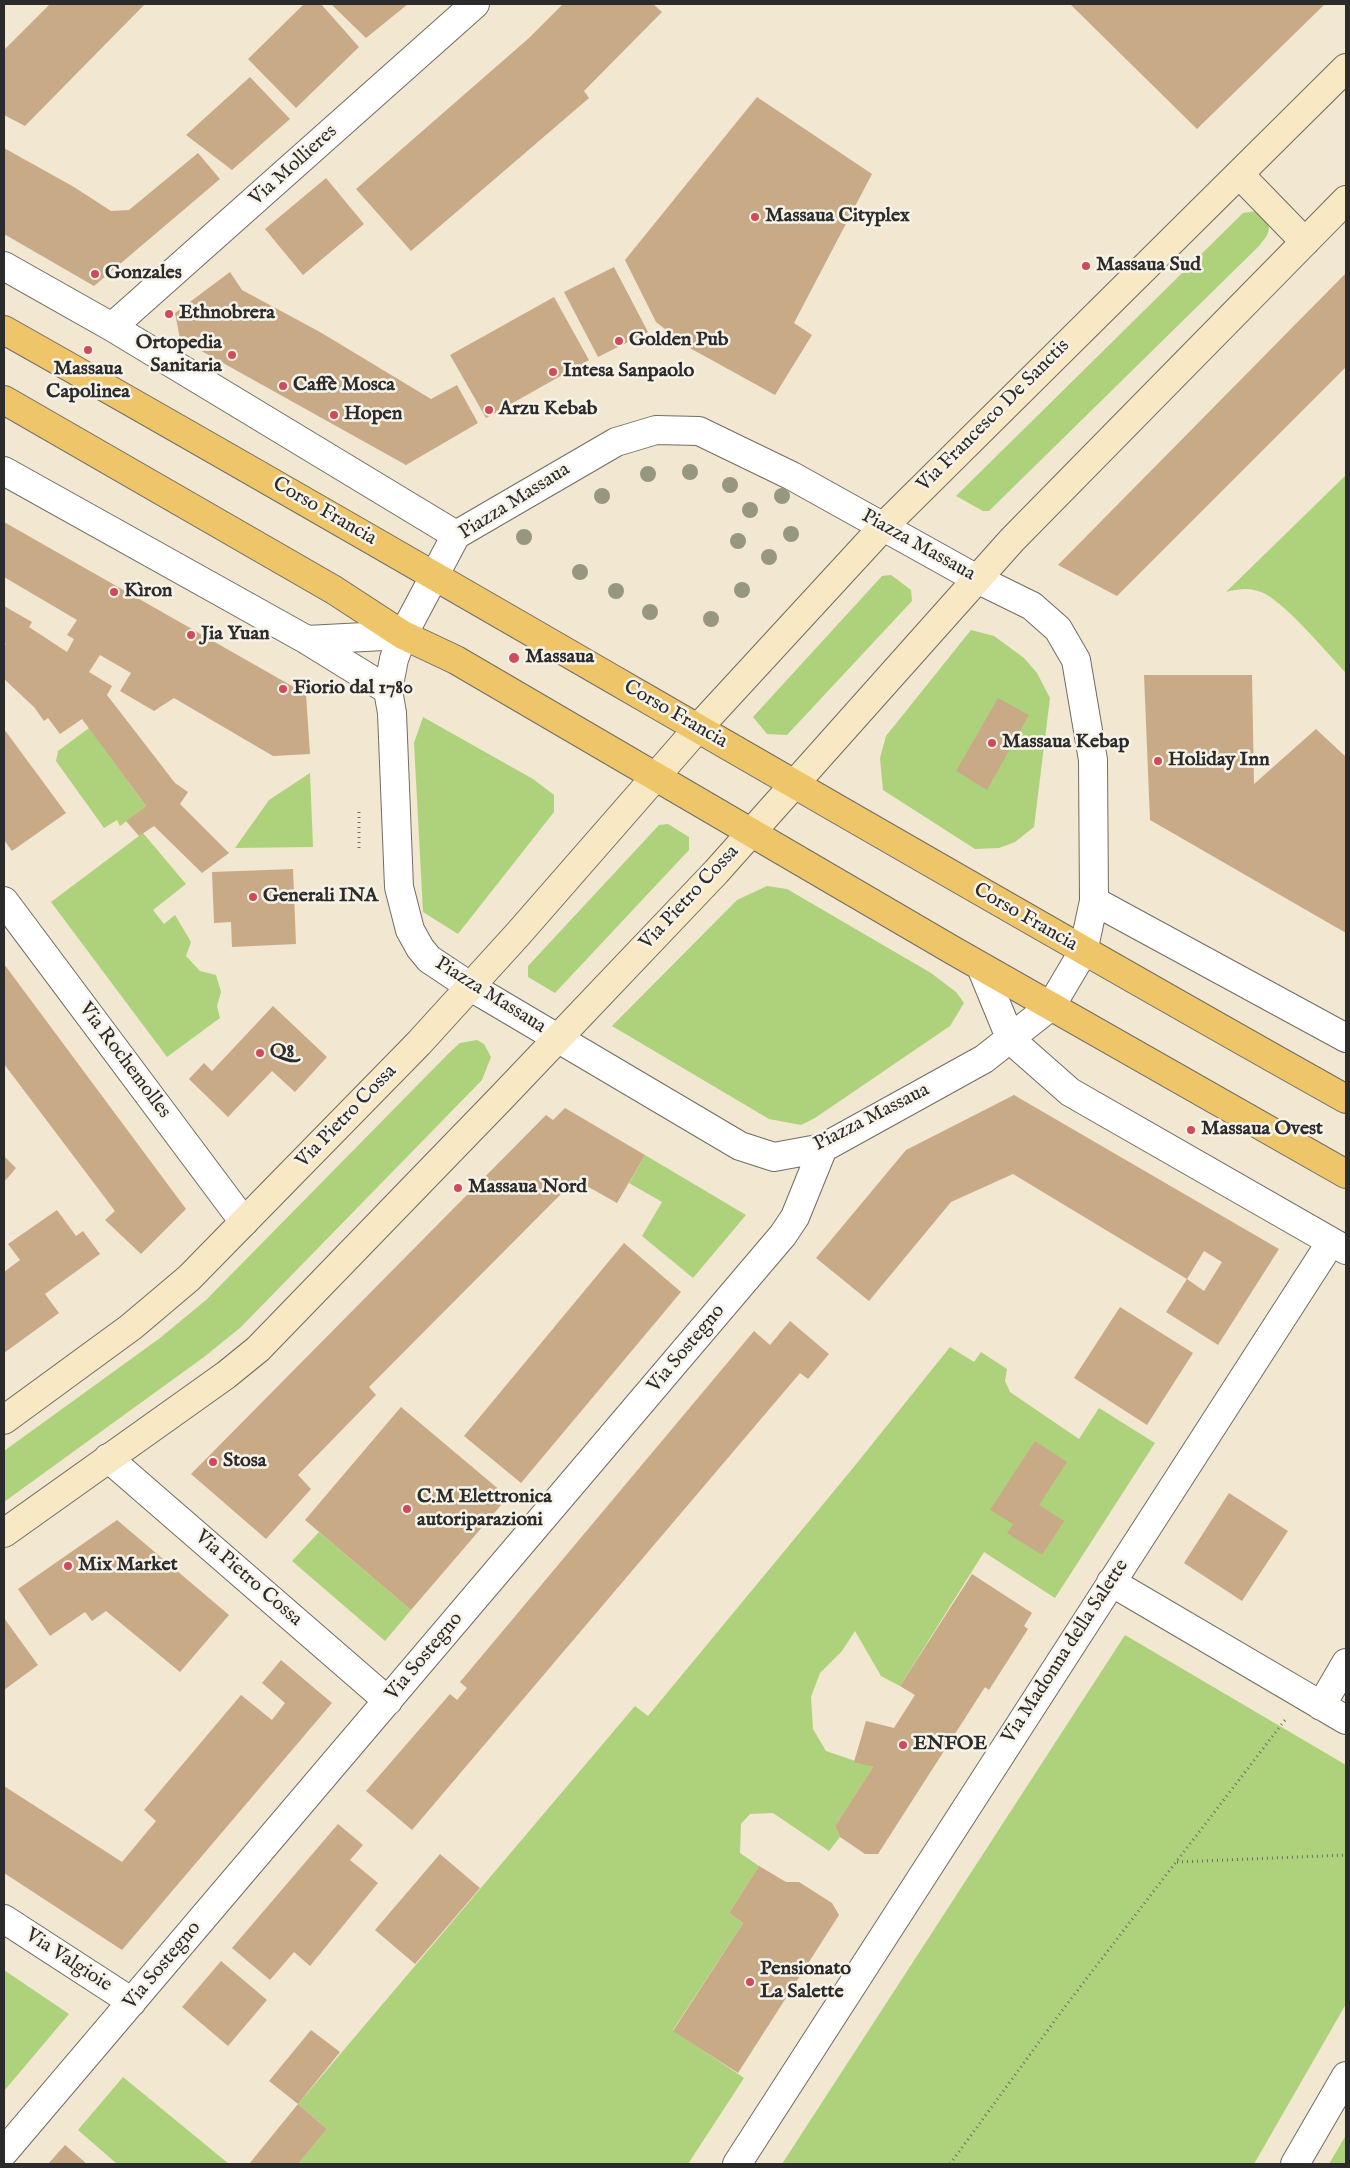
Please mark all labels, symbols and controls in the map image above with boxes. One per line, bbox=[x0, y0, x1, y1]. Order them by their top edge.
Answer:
street label: Via Mollieres bbox=[245, 120, 343, 212]
place label: Massaua Cityplex bbox=[765, 205, 910, 229]
marker: Massaua Cityplex bbox=[749, 211, 761, 223]
place label: Massaua Sud bbox=[1096, 254, 1201, 278]
marker: Massaua Sud bbox=[1080, 260, 1092, 272]
place label: Gonzales bbox=[105, 262, 182, 286]
marker: Gonzales bbox=[89, 268, 101, 280]
place label: Ethnobrera bbox=[179, 302, 275, 326]
marker: Ethnobrera bbox=[163, 308, 175, 320]
place label: Golden Pub bbox=[629, 329, 728, 353]
place label: Ortopedia Sanitaria bbox=[136, 332, 222, 379]
marker: Golden Pub bbox=[613, 335, 625, 347]
street label: Via Francesco De Sanctis bbox=[913, 335, 1075, 497]
marker: Massaua Capolinea bbox=[82, 344, 94, 356]
marker: Ortopedia Sanitaria bbox=[226, 349, 238, 361]
place label: Massaua Capolinea bbox=[46, 358, 130, 405]
place label: Intesa Sanpaolo bbox=[563, 360, 694, 384]
marker: Intesa Sanpaolo bbox=[547, 366, 559, 378]
place label: Caffè Mosca bbox=[293, 374, 395, 398]
marker: Caffè Mosca bbox=[277, 380, 289, 392]
place label: Arzu Kebab bbox=[499, 398, 598, 422]
place label: Hopen bbox=[344, 403, 402, 427]
marker: Arzu Kebab bbox=[483, 404, 495, 416]
marker: Hopen bbox=[328, 409, 340, 421]
street label: Piazza Massaua bbox=[455, 458, 575, 546]
street label: Corso Francia bbox=[268, 473, 380, 551]
street label: Piazza Massaua bbox=[857, 505, 979, 587]
place label: Kìron bbox=[124, 580, 173, 604]
marker: Kìron bbox=[108, 586, 120, 598]
place label: Jia Yuan bbox=[201, 623, 270, 647]
marker: Jia Yuan bbox=[185, 629, 197, 641]
place label: Massaua bbox=[525, 646, 594, 670]
marker: Massaua bbox=[507, 651, 521, 665]
street label: Corso Francia bbox=[619, 676, 731, 754]
place label: Fiorio dal 1780 bbox=[293, 677, 413, 701]
marker: Fiorio dal 1780 bbox=[277, 683, 289, 695]
place label: Massaua Kebap bbox=[1002, 731, 1129, 755]
marker: Massaua Kebap bbox=[986, 737, 998, 749]
place label: Holiday Inn bbox=[1168, 749, 1270, 773]
marker: Holiday Inn bbox=[1152, 755, 1164, 767]
street label: Via Pietro Cossa bbox=[635, 841, 745, 955]
street label: Corso Francia bbox=[969, 879, 1081, 957]
place label: Generali INA bbox=[263, 885, 378, 909]
marker: Generali INA bbox=[247, 891, 259, 903]
street label: Piazza Massaua bbox=[430, 952, 550, 1040]
street label: Via Rochemolles bbox=[73, 998, 175, 1124]
place label: Q8 bbox=[270, 1041, 294, 1065]
marker: Q8 bbox=[254, 1047, 266, 1059]
street label: Via Pietro Cossa bbox=[292, 1060, 402, 1174]
street label: Piazza Massaua bbox=[810, 1079, 934, 1157]
place label: Massaua Ovest bbox=[1201, 1118, 1323, 1142]
marker: Massaua Ovest bbox=[1185, 1124, 1197, 1136]
place label: Massaua Nord bbox=[468, 1176, 587, 1200]
marker: Massaua Nord bbox=[452, 1182, 464, 1194]
street label: Via Sostegno bbox=[643, 1300, 731, 1398]
place label: Stosa bbox=[223, 1450, 267, 1474]
marker: Stosa bbox=[207, 1456, 219, 1468]
place label: C.M Elettronica autoriparazioni bbox=[417, 1486, 552, 1533]
marker: C.M Elettronica autoriparazioni bbox=[401, 1503, 413, 1515]
street label: Via Pietro Cossa bbox=[189, 1526, 307, 1632]
place label: Mix Market bbox=[78, 1554, 178, 1578]
street label: Via Madonna della Salette bbox=[997, 1555, 1135, 1749]
marker: Mix Market bbox=[62, 1560, 74, 1572]
street label: Via Sostegno bbox=[381, 1608, 469, 1706]
place label: ENFOE bbox=[913, 1733, 987, 1757]
marker: ENFOE bbox=[897, 1739, 909, 1751]
street label: Via Sostegno bbox=[119, 1917, 207, 2015]
street label: Via Valgioie bbox=[20, 1924, 116, 1998]
place label: Pensionato La Salette bbox=[760, 1958, 851, 2005]
marker: Pensionato La Salette bbox=[744, 1976, 756, 1988]

